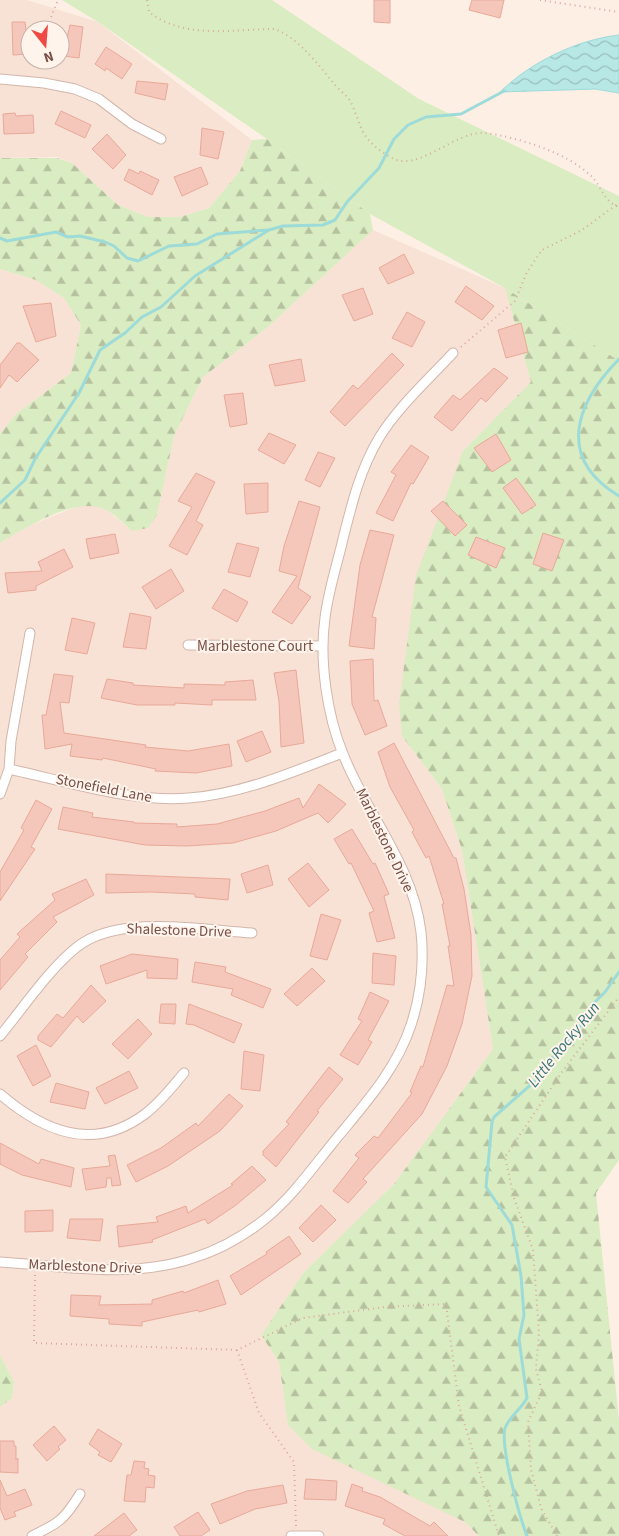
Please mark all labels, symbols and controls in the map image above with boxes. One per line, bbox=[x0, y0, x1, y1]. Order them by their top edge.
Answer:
north arrow bbox=[20, 20, 70, 70]
text: N bbox=[41, 46, 56, 67]
street label: Marblestone Court bbox=[197, 636, 313, 657]
street label: Stonefield Lane bbox=[54, 769, 154, 808]
street label: Marblestone Drive bbox=[350, 785, 419, 896]
street label: Shalestone Drive bbox=[126, 918, 232, 943]
water label: Little Rocky Run bbox=[523, 997, 605, 1092]
street label: Marblestone Drive bbox=[28, 1254, 142, 1279]

